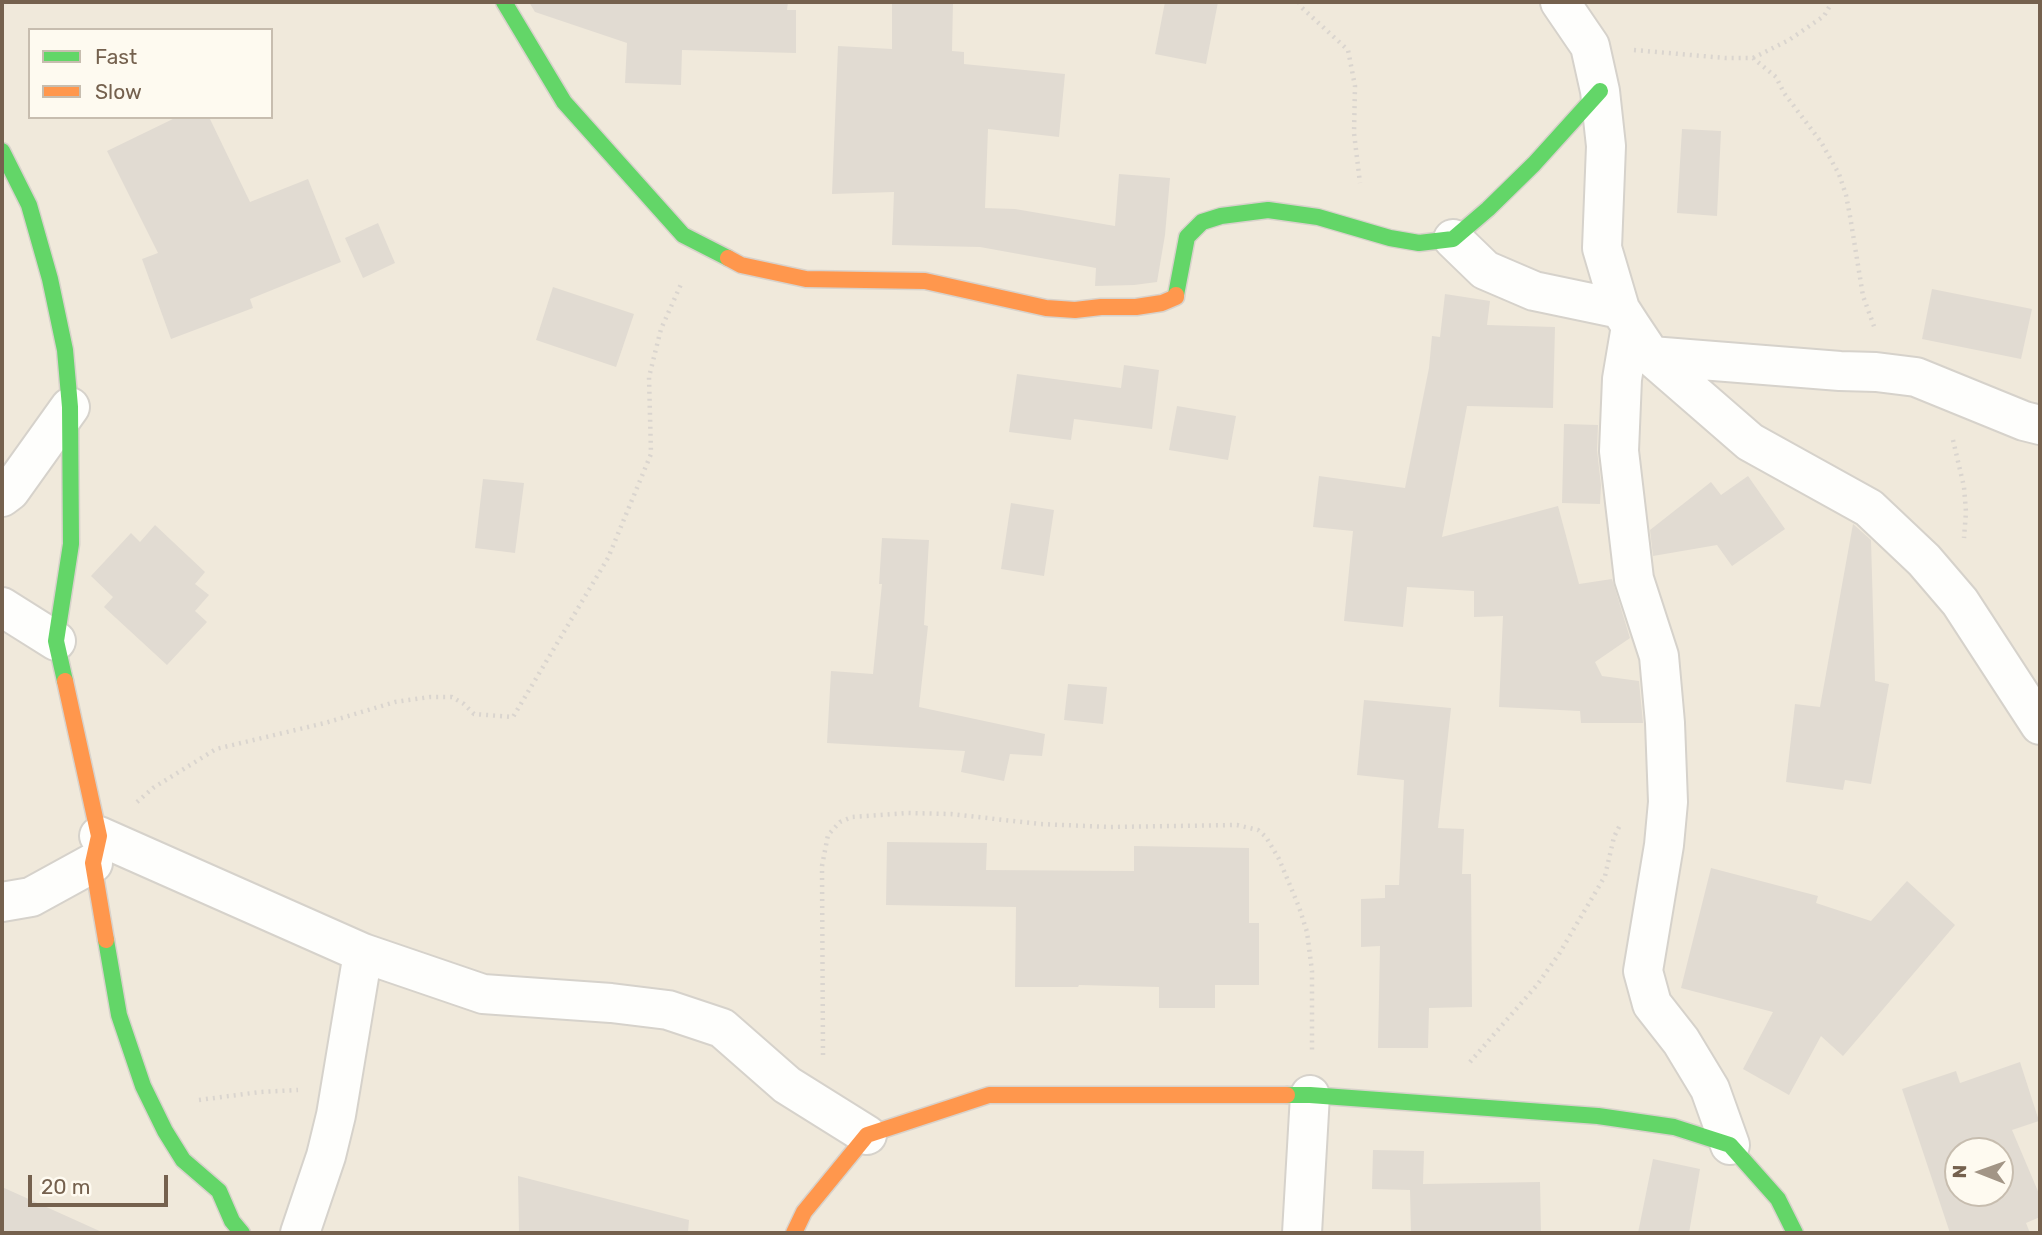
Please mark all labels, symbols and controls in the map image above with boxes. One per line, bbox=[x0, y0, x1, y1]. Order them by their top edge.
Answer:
legend bbox=[28, 28, 273, 119]
text: Fast bbox=[95, 44, 137, 69]
text: Slow bbox=[95, 79, 142, 104]
north arrow bbox=[1944, 1137, 2014, 1207]
scale bar bbox=[32, 1162, 172, 1206]
text: N bbox=[1948, 1165, 1971, 1179]
text: 20 m bbox=[41, 1174, 90, 1199]

